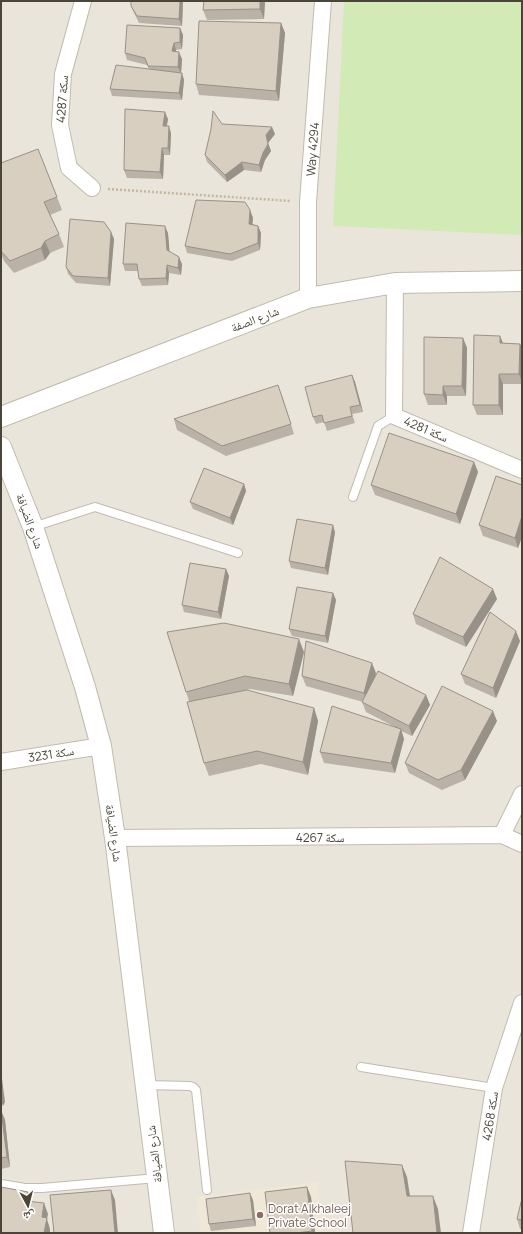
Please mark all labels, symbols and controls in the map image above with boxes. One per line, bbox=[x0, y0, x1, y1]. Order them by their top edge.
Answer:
street label: سكة 4287 bbox=[52, 74, 72, 124]
street label: Way 4294 bbox=[301, 121, 322, 177]
street label: شارع الصفة bbox=[229, 302, 281, 336]
street label: سكة 4281 bbox=[401, 412, 451, 446]
street label: شارع الضيافة bbox=[12, 491, 48, 551]
street label: سكة 3231 bbox=[27, 742, 75, 766]
street label: شارع الضيافة bbox=[102, 803, 126, 863]
street label: سكة 4267 bbox=[296, 829, 344, 846]
street label: سكة 4268 bbox=[478, 1090, 502, 1142]
street label: شارع الضيافة bbox=[142, 1124, 166, 1184]
north arrow bbox=[8, 1186, 48, 1226]
place label: Dorat Alkhaleej Private School bbox=[268, 1200, 351, 1231]
text: ش bbox=[22, 1207, 36, 1225]
marker: Dorat Alkhaleej Private School bbox=[255, 1210, 265, 1220]

